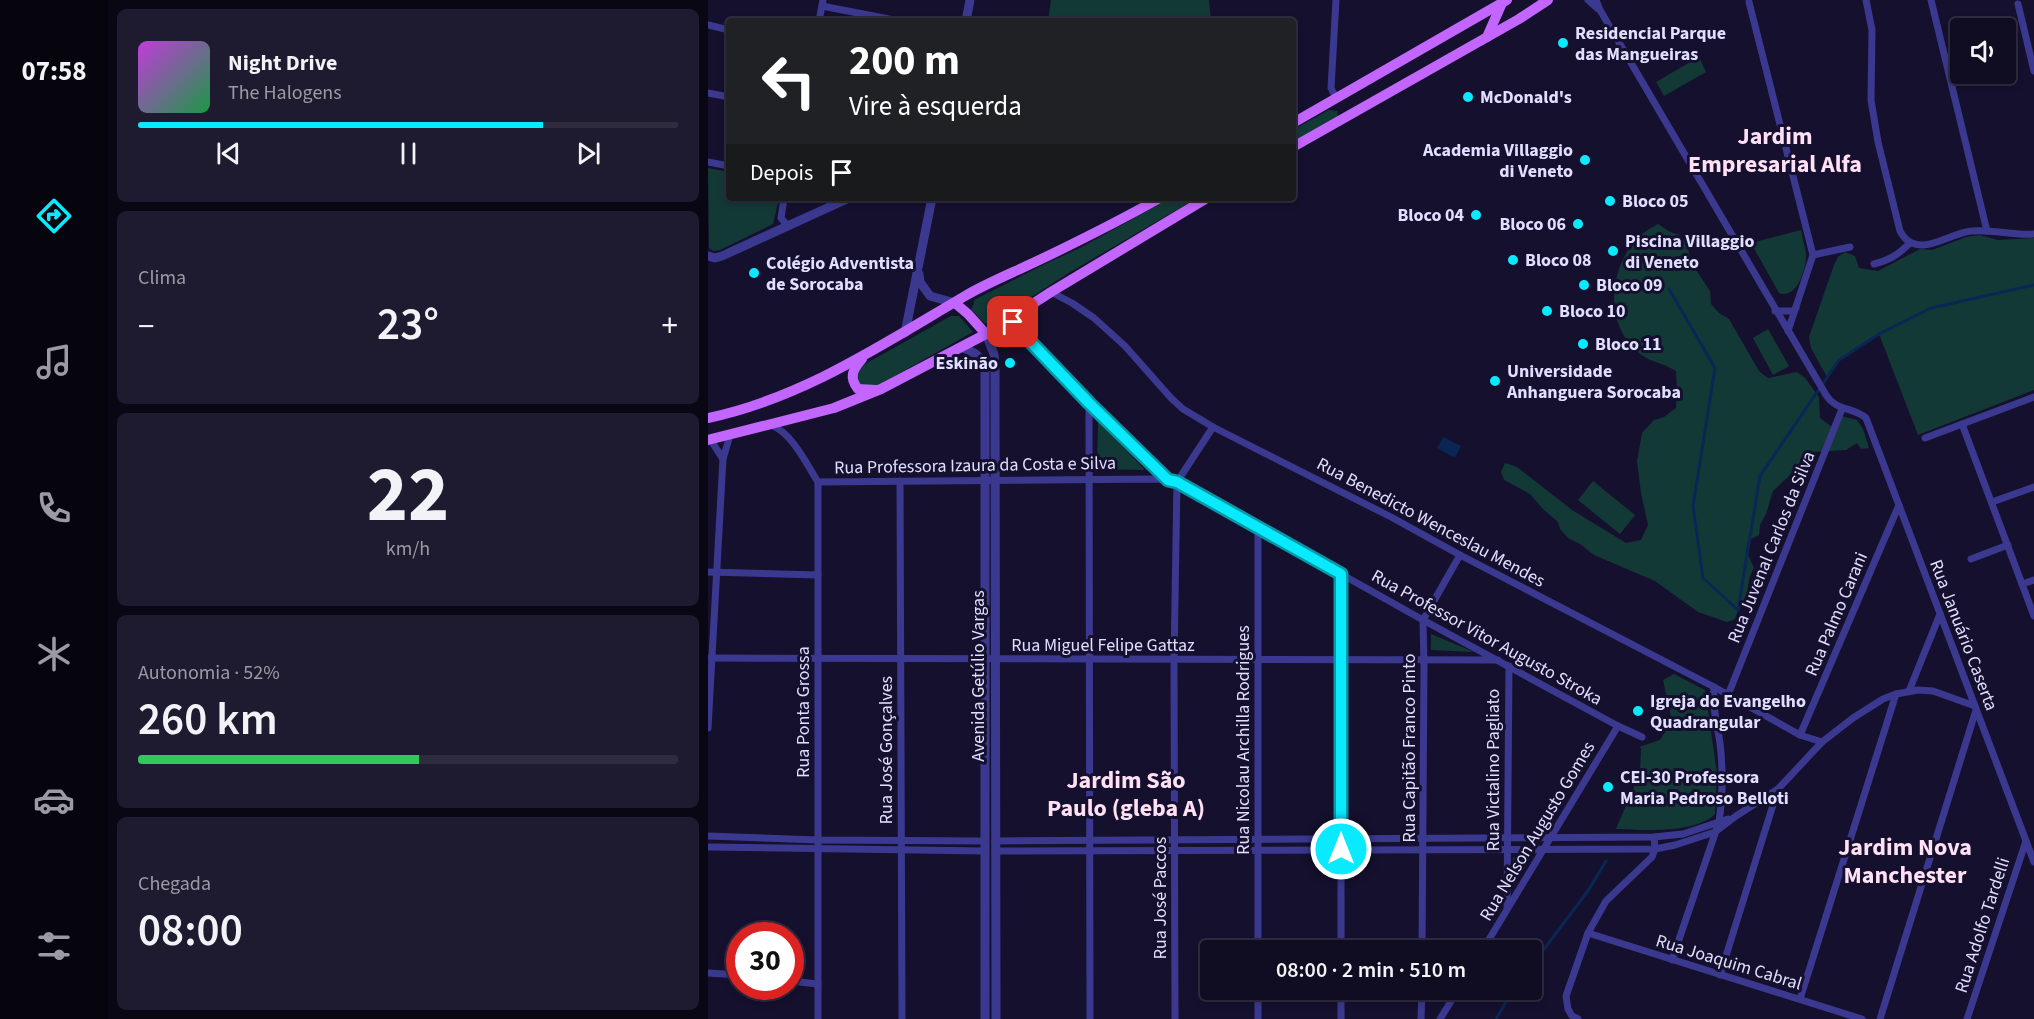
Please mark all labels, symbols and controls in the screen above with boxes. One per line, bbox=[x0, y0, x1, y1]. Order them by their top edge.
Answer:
map controls bbox=[1950, 18, 2016, 84]
button: sound bbox=[1950, 18, 2016, 84]
place label: Residencial Parque das Mangueiras bbox=[1575, 21, 1726, 67]
text: 200 m bbox=[849, 31, 960, 91]
marker: Residencial Parque das Mangueiras bbox=[1556, 36, 1570, 50]
icon: left bbox=[750, 42, 828, 120]
text: Night Drive bbox=[228, 47, 337, 79]
text: 07:58 bbox=[21, 52, 87, 91]
text: The Halogens bbox=[228, 79, 342, 107]
place label: McDonald's bbox=[1480, 85, 1572, 110]
text: Vire à esquerda bbox=[849, 87, 1022, 126]
marker: McDonald's bbox=[1461, 90, 1475, 104]
district label: Jardim Empresarial Alfa bbox=[1688, 119, 1862, 182]
icon: previous bbox=[212, 137, 245, 170]
icon: pause bbox=[392, 137, 425, 170]
icon: next bbox=[572, 137, 605, 170]
place label: Academia Villaggio di Veneto bbox=[1422, 138, 1573, 184]
marker: Academia Villaggio di Veneto bbox=[1578, 153, 1592, 167]
icon: arrive bbox=[825, 156, 858, 189]
text: Depois bbox=[750, 157, 813, 189]
place label: Bloco 05 bbox=[1622, 189, 1689, 214]
marker: Bloco 05 bbox=[1603, 194, 1617, 208]
icon: directions bbox=[33, 195, 75, 237]
place label: Bloco 04 bbox=[1397, 203, 1464, 228]
marker: Bloco 04 bbox=[1469, 208, 1483, 222]
place label: Bloco 06 bbox=[1499, 212, 1566, 237]
marker: Bloco 06 bbox=[1571, 217, 1585, 231]
place label: Piscina Villaggio di Veneto bbox=[1625, 229, 1754, 275]
marker: Piscina Villaggio di Veneto bbox=[1606, 244, 1620, 258]
place label: Bloco 08 bbox=[1525, 248, 1592, 273]
place label: Colégio Adventista de Sorocaba bbox=[766, 251, 914, 297]
marker: Bloco 08 bbox=[1506, 253, 1520, 267]
text: Clima bbox=[138, 264, 186, 292]
marker: Colégio Adventista de Sorocaba bbox=[747, 266, 761, 280]
place label: Bloco 09 bbox=[1596, 273, 1663, 298]
marker: Bloco 09 bbox=[1577, 278, 1591, 292]
text: 23° bbox=[377, 293, 439, 357]
pin bbox=[987, 296, 1038, 347]
place label: Bloco 10 bbox=[1559, 299, 1626, 324]
text: − bbox=[138, 303, 154, 350]
text: + bbox=[662, 303, 678, 350]
marker: Bloco 10 bbox=[1540, 304, 1554, 318]
icon: arrive bbox=[996, 305, 1029, 338]
place label: Bloco 11 bbox=[1595, 332, 1662, 357]
marker: Bloco 11 bbox=[1576, 337, 1590, 351]
icon: music bbox=[33, 341, 75, 383]
place label: Eskinão bbox=[936, 351, 998, 376]
marker: Eskinão bbox=[1003, 356, 1017, 370]
place label: Universidade Anhanguera Sorocaba bbox=[1506, 359, 1681, 405]
marker: Universidade Anhanguera Sorocaba bbox=[1488, 374, 1502, 388]
text: 22 bbox=[367, 440, 449, 551]
street label: Rua Juvenal Carlos da Silva bbox=[1721, 447, 1821, 647]
street label: Rua Professora Izaura da Costa e Silva bbox=[834, 451, 1116, 480]
street label: Rua Benedicto Wenceslau Mendes bbox=[1312, 451, 1549, 593]
icon: phone bbox=[33, 487, 75, 529]
text: km/h bbox=[386, 535, 430, 563]
street label: Rua Palmo Carani bbox=[1799, 548, 1874, 680]
street label: Rua Januário Caserta bbox=[1923, 556, 2004, 714]
street label: Rua Professor Vitor Augusto Stroka bbox=[1367, 563, 1607, 711]
street label: Avenida Getúlio Vargas bbox=[966, 590, 991, 762]
street label: Rua Nicolau Archilla Rodrigues bbox=[1231, 625, 1256, 855]
icon: climate bbox=[33, 633, 75, 675]
street label: Rua Miguel Felipe Gattaz bbox=[1011, 633, 1195, 658]
street label: Rua Ponta Grossa bbox=[791, 646, 816, 778]
street label: Rua Capitão Franco Pinto bbox=[1397, 653, 1422, 843]
text: Autonomia · 52% bbox=[138, 659, 280, 687]
street label: Rua José Gonçalves bbox=[874, 676, 899, 824]
text: 260 km bbox=[138, 688, 278, 752]
street label: Rua Victalino Pagliato bbox=[1481, 689, 1506, 851]
place label: Igreja do Evangelho Quadrangular bbox=[1650, 689, 1806, 735]
marker: Igreja do Evangelho Quadrangular bbox=[1631, 704, 1645, 718]
street label: Rua Nelson Augusto Gomes bbox=[1474, 737, 1601, 926]
district label: Jardim São Paulo (gleba A) bbox=[1047, 763, 1205, 826]
place label: CEI-30 Professora Maria Pedroso Belloti bbox=[1620, 765, 1789, 811]
icon: car bbox=[33, 779, 75, 821]
marker: CEI-30 Professora Maria Pedroso Belloti bbox=[1601, 780, 1615, 794]
position arrow bbox=[1309, 817, 1373, 881]
district label: Jardim Nova Manchester bbox=[1838, 830, 1972, 893]
street label: Rua José Paccos bbox=[1148, 837, 1173, 959]
street label: Rua Adolfo Tardelli bbox=[1949, 854, 2016, 996]
text: Chegada bbox=[138, 870, 211, 898]
text: 08:00 bbox=[138, 899, 243, 963]
speed limit sign: 30 bbox=[726, 922, 804, 1000]
icon: filters bbox=[33, 925, 75, 967]
street label: Rua Joaquim Cabral bbox=[1653, 928, 1805, 997]
text: 08:00 · 2 min · 510 m bbox=[1276, 954, 1466, 986]

